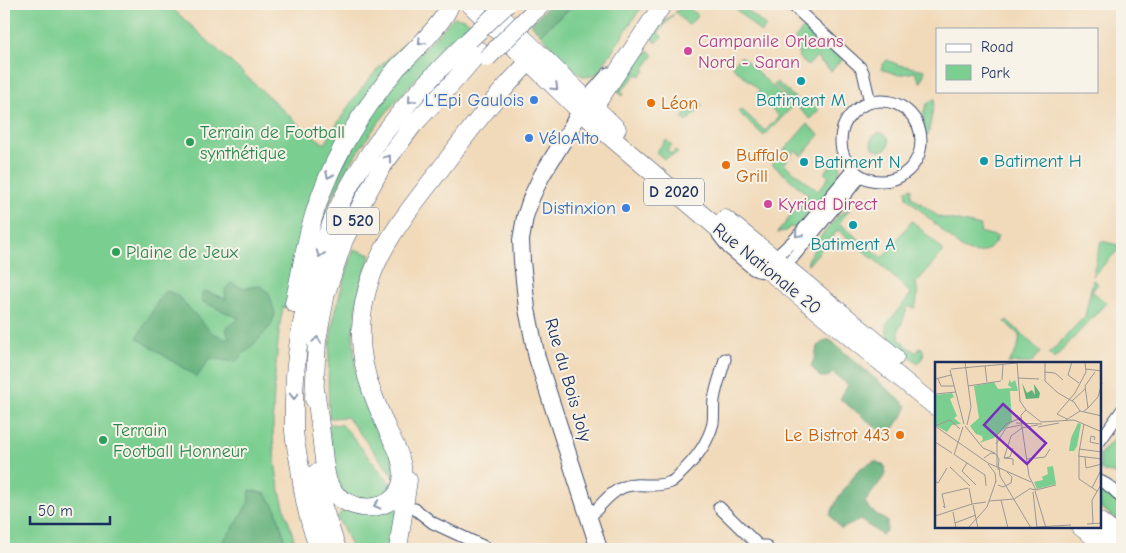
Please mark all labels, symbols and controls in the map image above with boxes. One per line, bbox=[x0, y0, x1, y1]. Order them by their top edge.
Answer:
legend bbox=[936, 28, 1098, 92]
place label: Campanile Orleans Nord - Saran bbox=[698, 31, 844, 73]
one-way arrow bbox=[418, 37, 427, 46]
text: Road bbox=[981, 38, 1013, 56]
marker: Campanile Orleans Nord - Saran bbox=[682, 45, 694, 57]
text: Park bbox=[981, 64, 1010, 82]
marker: Batiment M bbox=[795, 75, 807, 87]
one-way arrow bbox=[549, 81, 558, 90]
place label: L'Epi Gaulois bbox=[425, 90, 524, 111]
place label: Batiment M bbox=[756, 90, 846, 111]
place label: Léon bbox=[661, 93, 698, 114]
marker: L'Epi Gaulois bbox=[528, 94, 540, 106]
one-way arrow bbox=[408, 95, 417, 104]
marker: Léon bbox=[645, 97, 657, 109]
place label: Terrain de Football synthétique bbox=[200, 122, 345, 164]
place label: VéloAlto bbox=[539, 128, 599, 149]
marker: VéloAlto bbox=[523, 132, 535, 144]
marker: Terrain de Football synthétique bbox=[184, 136, 196, 148]
place label: Buffalo Grill bbox=[736, 145, 789, 187]
place label: Batiment H bbox=[994, 151, 1082, 172]
place label: Batiment N bbox=[814, 152, 901, 173]
one-way arrow bbox=[382, 154, 391, 164]
marker: Batiment H bbox=[978, 155, 990, 167]
marker: Batiment N bbox=[798, 156, 810, 168]
marker: Buffalo Grill bbox=[720, 159, 732, 171]
one-way arrow bbox=[325, 170, 336, 179]
road number: D 2020 bbox=[644, 178, 704, 206]
place label: Kyriad Direct bbox=[778, 194, 878, 215]
place label: Distinxion bbox=[542, 198, 616, 219]
marker: Kyriad Direct bbox=[762, 198, 774, 210]
marker: Distinxion bbox=[620, 202, 632, 214]
road number: D 520 bbox=[327, 208, 379, 235]
street label: Rue Nationale 20 bbox=[709, 219, 825, 319]
marker: Batiment A bbox=[847, 219, 859, 231]
one-way arrow bbox=[796, 228, 804, 237]
place label: Batiment A bbox=[810, 234, 896, 255]
place label: Plaine de Jeux bbox=[126, 242, 238, 263]
marker: Plaine de Jeux bbox=[110, 246, 122, 258]
one-way arrow bbox=[316, 249, 326, 258]
street label: Rue du Bois Joly bbox=[540, 316, 596, 445]
one-way arrow bbox=[311, 336, 322, 344]
inset map bbox=[935, 362, 1101, 528]
one-way arrow bbox=[289, 392, 299, 400]
place label: Terrain Football Honneur bbox=[113, 420, 248, 462]
place label: Le Bistrot 443 bbox=[785, 425, 890, 446]
marker: Le Bistrot 443 bbox=[894, 429, 906, 441]
marker: Terrain Football Honneur bbox=[97, 434, 109, 446]
scale bar bbox=[30, 493, 110, 525]
one-way arrow bbox=[373, 499, 382, 510]
text: 50 m bbox=[38, 502, 73, 520]

